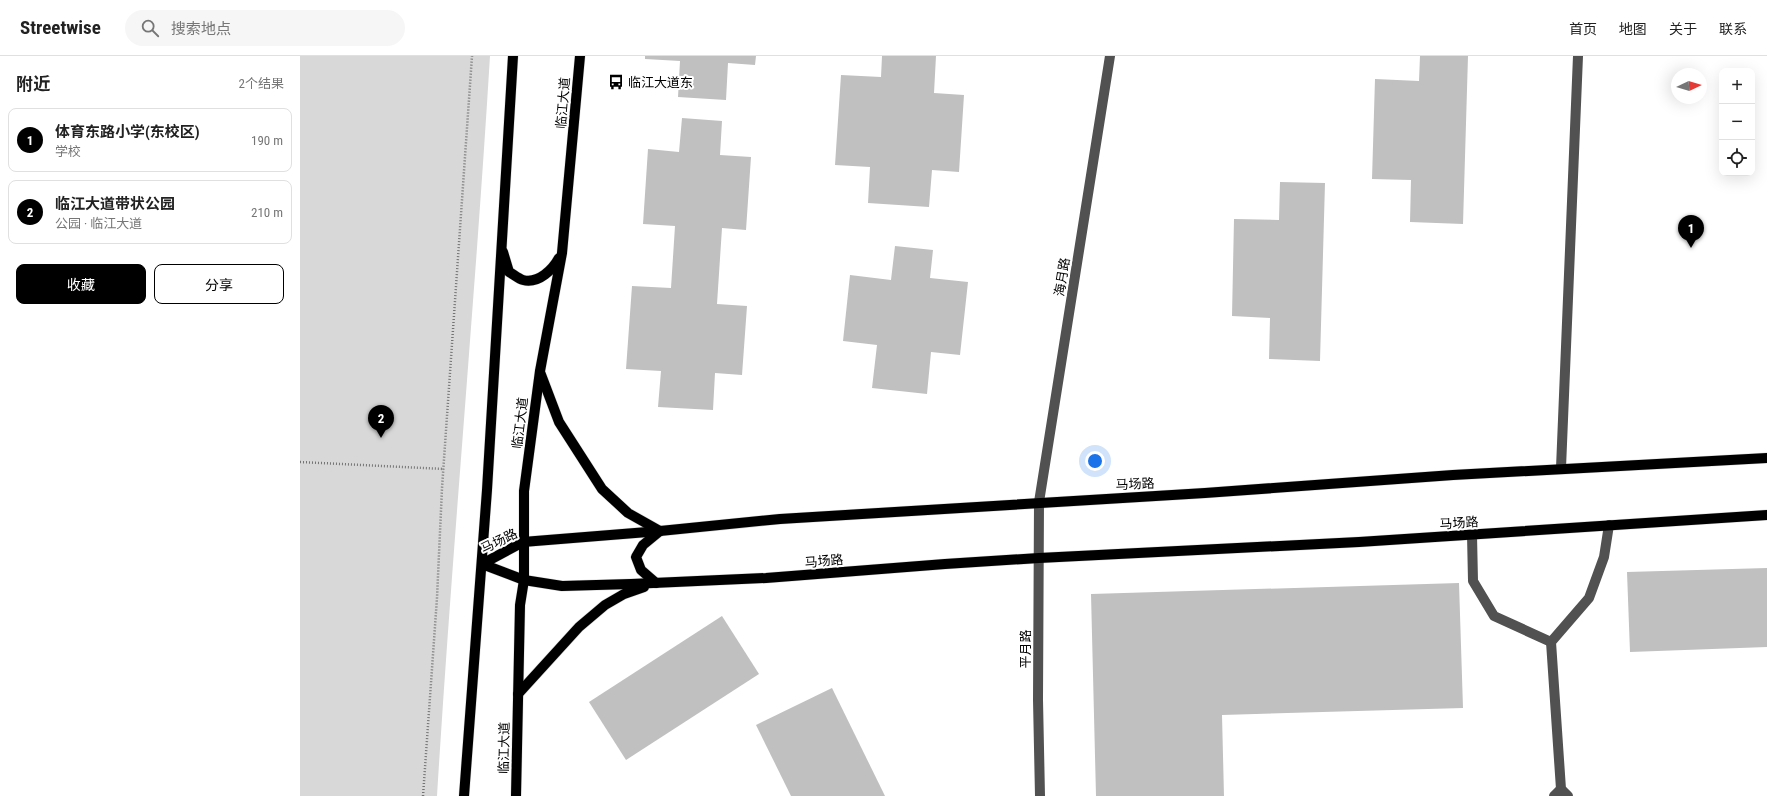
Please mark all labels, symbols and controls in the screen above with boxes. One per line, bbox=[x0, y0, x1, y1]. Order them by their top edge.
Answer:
search box bbox=[125, 10, 405, 46]
text: Streetwise bbox=[20, 16, 101, 39]
icon: search bbox=[139, 17, 161, 39]
text: 搜索地点 bbox=[171, 20, 231, 38]
text: 首页 bbox=[1569, 21, 1597, 37]
text: 地图 bbox=[1619, 21, 1647, 37]
text: 关于 bbox=[1669, 21, 1697, 37]
text: 联系 bbox=[1719, 21, 1747, 37]
north arrow bbox=[1671, 68, 1707, 104]
map controls bbox=[1719, 68, 1755, 176]
button: + bbox=[1719, 68, 1755, 104]
bus stop icon: 临江大道东 bbox=[607, 73, 625, 91]
text: 附近 bbox=[16, 74, 50, 94]
place label: 临江大道东 bbox=[628, 75, 693, 90]
text: 2个结果 bbox=[239, 76, 284, 91]
street label: 临江大道 bbox=[553, 76, 573, 130]
button: − bbox=[1719, 104, 1755, 140]
text: 体育东路小学(东校区) bbox=[55, 123, 200, 141]
text: 1 bbox=[27, 133, 33, 148]
text: 190 m bbox=[251, 133, 283, 148]
button: locate bbox=[1719, 140, 1755, 176]
text: 学校 bbox=[55, 144, 81, 159]
text: 临江大道带状公园 bbox=[55, 195, 175, 213]
text: 2 bbox=[27, 205, 33, 220]
text: 210 m bbox=[251, 205, 283, 220]
pin: 1 bbox=[1678, 215, 1704, 248]
text: 公园 · 临江大道 bbox=[55, 216, 142, 231]
street label: 海月路 bbox=[1052, 257, 1072, 297]
button: 收藏 bbox=[16, 264, 146, 304]
button: 分享 bbox=[154, 264, 284, 304]
street label: 临江大道 bbox=[509, 396, 531, 450]
pin: 2 bbox=[368, 405, 394, 438]
your location bbox=[1085, 451, 1105, 471]
street label: 马场路 bbox=[1115, 475, 1155, 493]
street label: 马场路 bbox=[1439, 514, 1479, 532]
street label: 马场路 bbox=[478, 526, 520, 556]
street label: 马场路 bbox=[804, 552, 844, 570]
street label: 平月路 bbox=[1018, 629, 1033, 669]
street label: 临江大道 bbox=[496, 722, 512, 774]

